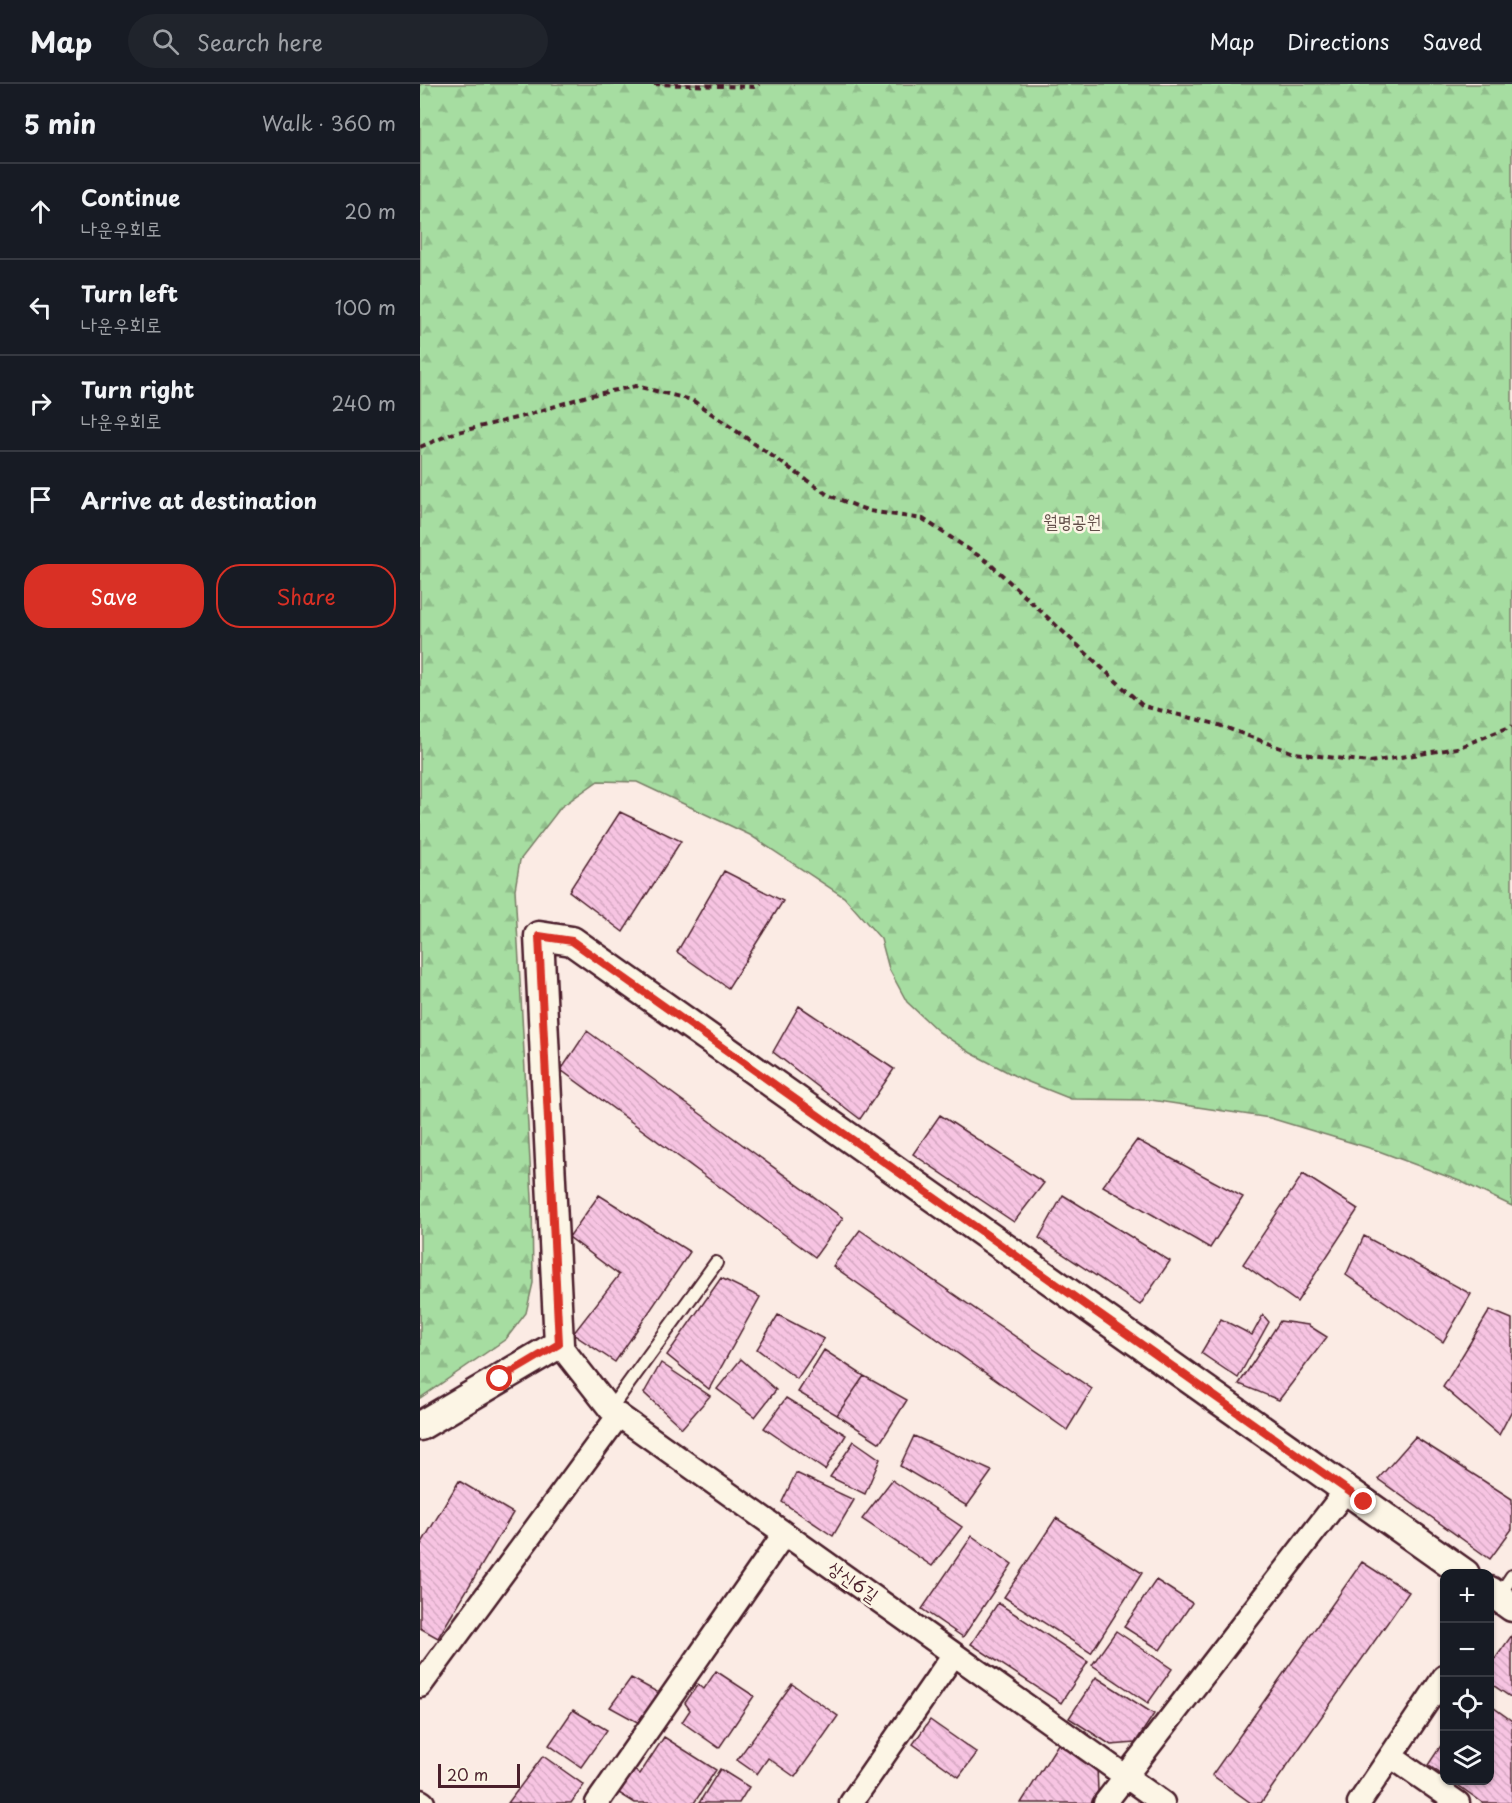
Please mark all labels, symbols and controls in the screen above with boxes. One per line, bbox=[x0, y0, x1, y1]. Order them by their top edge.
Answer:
search box bbox=[128, 14, 548, 68]
text: Map bbox=[30, 20, 92, 63]
icon: search bbox=[149, 25, 182, 58]
text: Search here bbox=[197, 25, 323, 58]
text: Map bbox=[1209, 25, 1254, 57]
text: Directions bbox=[1287, 25, 1389, 57]
text: Saved bbox=[1422, 25, 1482, 57]
text: 5 min bbox=[24, 104, 96, 143]
text: Walk · 360 m bbox=[262, 108, 396, 138]
text: Continue bbox=[81, 180, 180, 213]
icon: ahead bbox=[24, 195, 57, 228]
text: 20 m bbox=[344, 196, 396, 226]
text: 나운우회로 bbox=[81, 213, 161, 243]
text: Turn left bbox=[81, 276, 178, 309]
icon: left bbox=[24, 291, 57, 324]
text: 100 m bbox=[335, 292, 396, 322]
text: 나운우회로 bbox=[81, 309, 161, 339]
text: Turn right bbox=[81, 372, 194, 405]
icon: right bbox=[24, 387, 57, 420]
text: 240 m bbox=[331, 388, 396, 418]
text: 나운우회로 bbox=[81, 405, 161, 435]
icon: arrive bbox=[24, 483, 57, 516]
text: Arrive at destination bbox=[81, 483, 317, 516]
park label: 월명공원 bbox=[1043, 507, 1101, 534]
button: Save bbox=[24, 564, 204, 628]
button: Share bbox=[216, 564, 396, 628]
route start bbox=[486, 1365, 512, 1391]
route end bbox=[1350, 1488, 1376, 1514]
street label: 상신6길 bbox=[823, 1554, 885, 1608]
map controls bbox=[1440, 1569, 1494, 1785]
button: + bbox=[1440, 1569, 1494, 1623]
button: − bbox=[1440, 1623, 1494, 1677]
button: locate bbox=[1440, 1677, 1494, 1731]
button: layers bbox=[1440, 1731, 1494, 1785]
scale bar bbox=[438, 1761, 520, 1788]
text: 20 m bbox=[447, 1762, 488, 1786]

